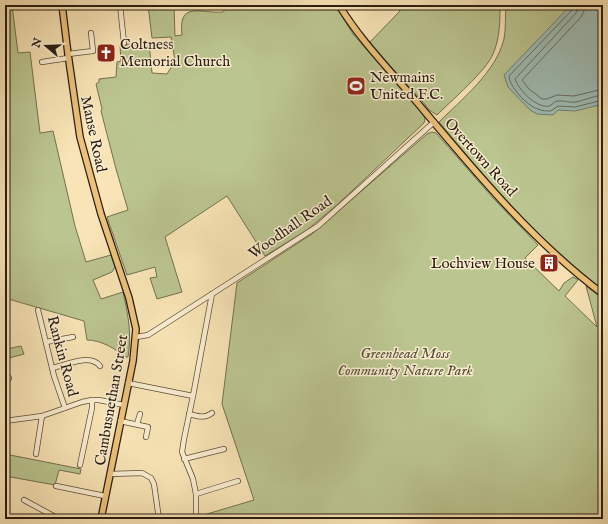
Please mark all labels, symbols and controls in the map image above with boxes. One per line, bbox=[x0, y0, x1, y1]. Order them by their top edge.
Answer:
north arrow bbox=[26, 26, 66, 66]
place label: Coltness Memorial Church bbox=[120, 35, 230, 71]
text: N bbox=[29, 36, 46, 51]
church icon: Coltness Memorial Church bbox=[95, 42, 117, 64]
place label: Newmains United F.C. bbox=[370, 68, 443, 104]
sports icon: Newmains United F.C. bbox=[345, 75, 367, 97]
street label: Manse Road bbox=[76, 94, 111, 175]
street label: Overtown Road bbox=[440, 114, 522, 201]
street label: Woodhall Road bbox=[245, 191, 337, 263]
building icon: Lochview House bbox=[538, 252, 560, 274]
place label: Lochview House bbox=[431, 254, 535, 273]
street label: Rankin Road bbox=[43, 314, 83, 400]
street label: Cambusnethan Street bbox=[91, 333, 132, 467]
park label: Greenhead Moss Community Nature Park bbox=[337, 344, 473, 380]

